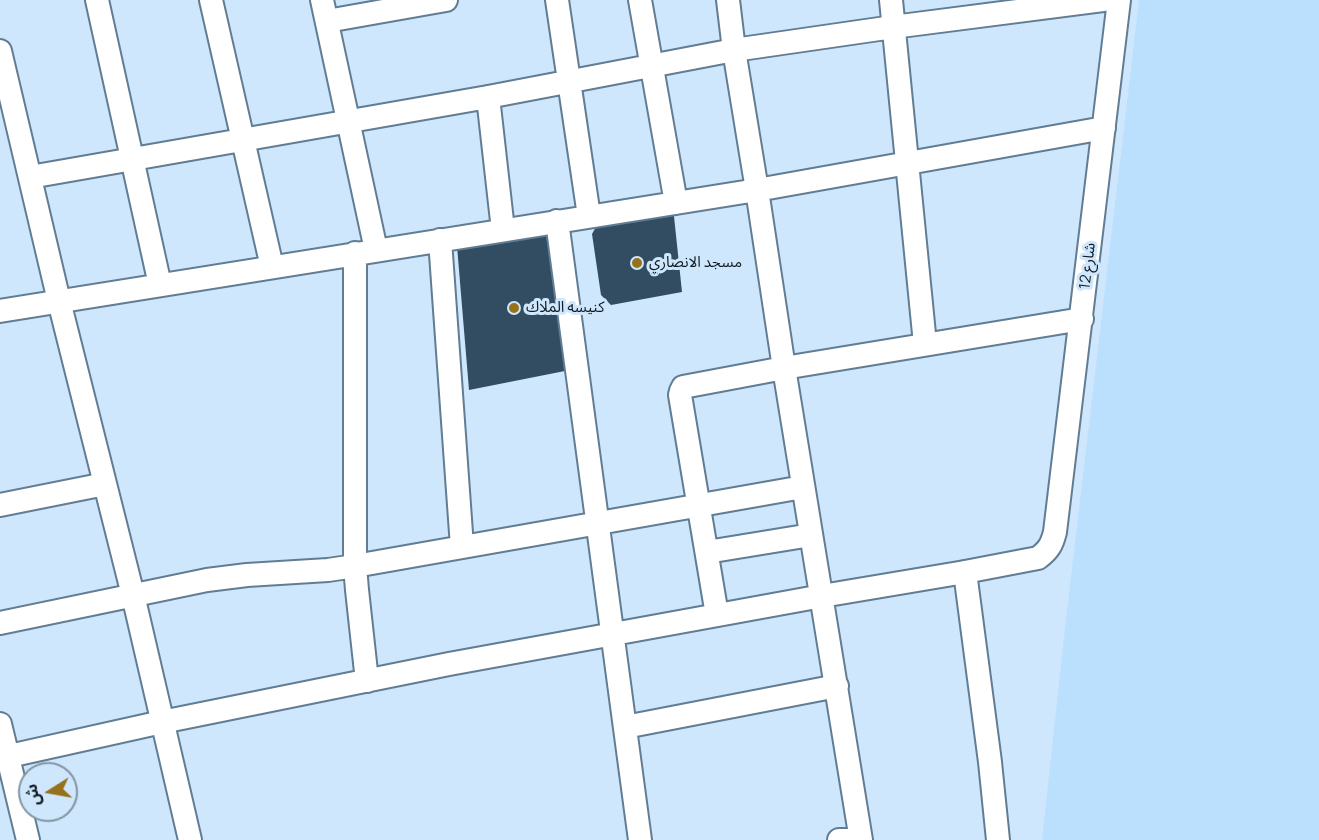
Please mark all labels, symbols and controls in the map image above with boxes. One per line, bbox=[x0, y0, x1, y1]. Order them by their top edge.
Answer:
street label: شارع 12 bbox=[1076, 242, 1100, 290]
place label: مسجد الانصاري bbox=[649, 254, 742, 272]
marker: مسجد الانصاري bbox=[630, 256, 644, 270]
place label: كنيسه الملاك bbox=[526, 299, 604, 317]
marker: كنيسه الملاك bbox=[507, 301, 521, 315]
north arrow bbox=[18, 762, 78, 822]
text: ش bbox=[19, 782, 45, 808]

